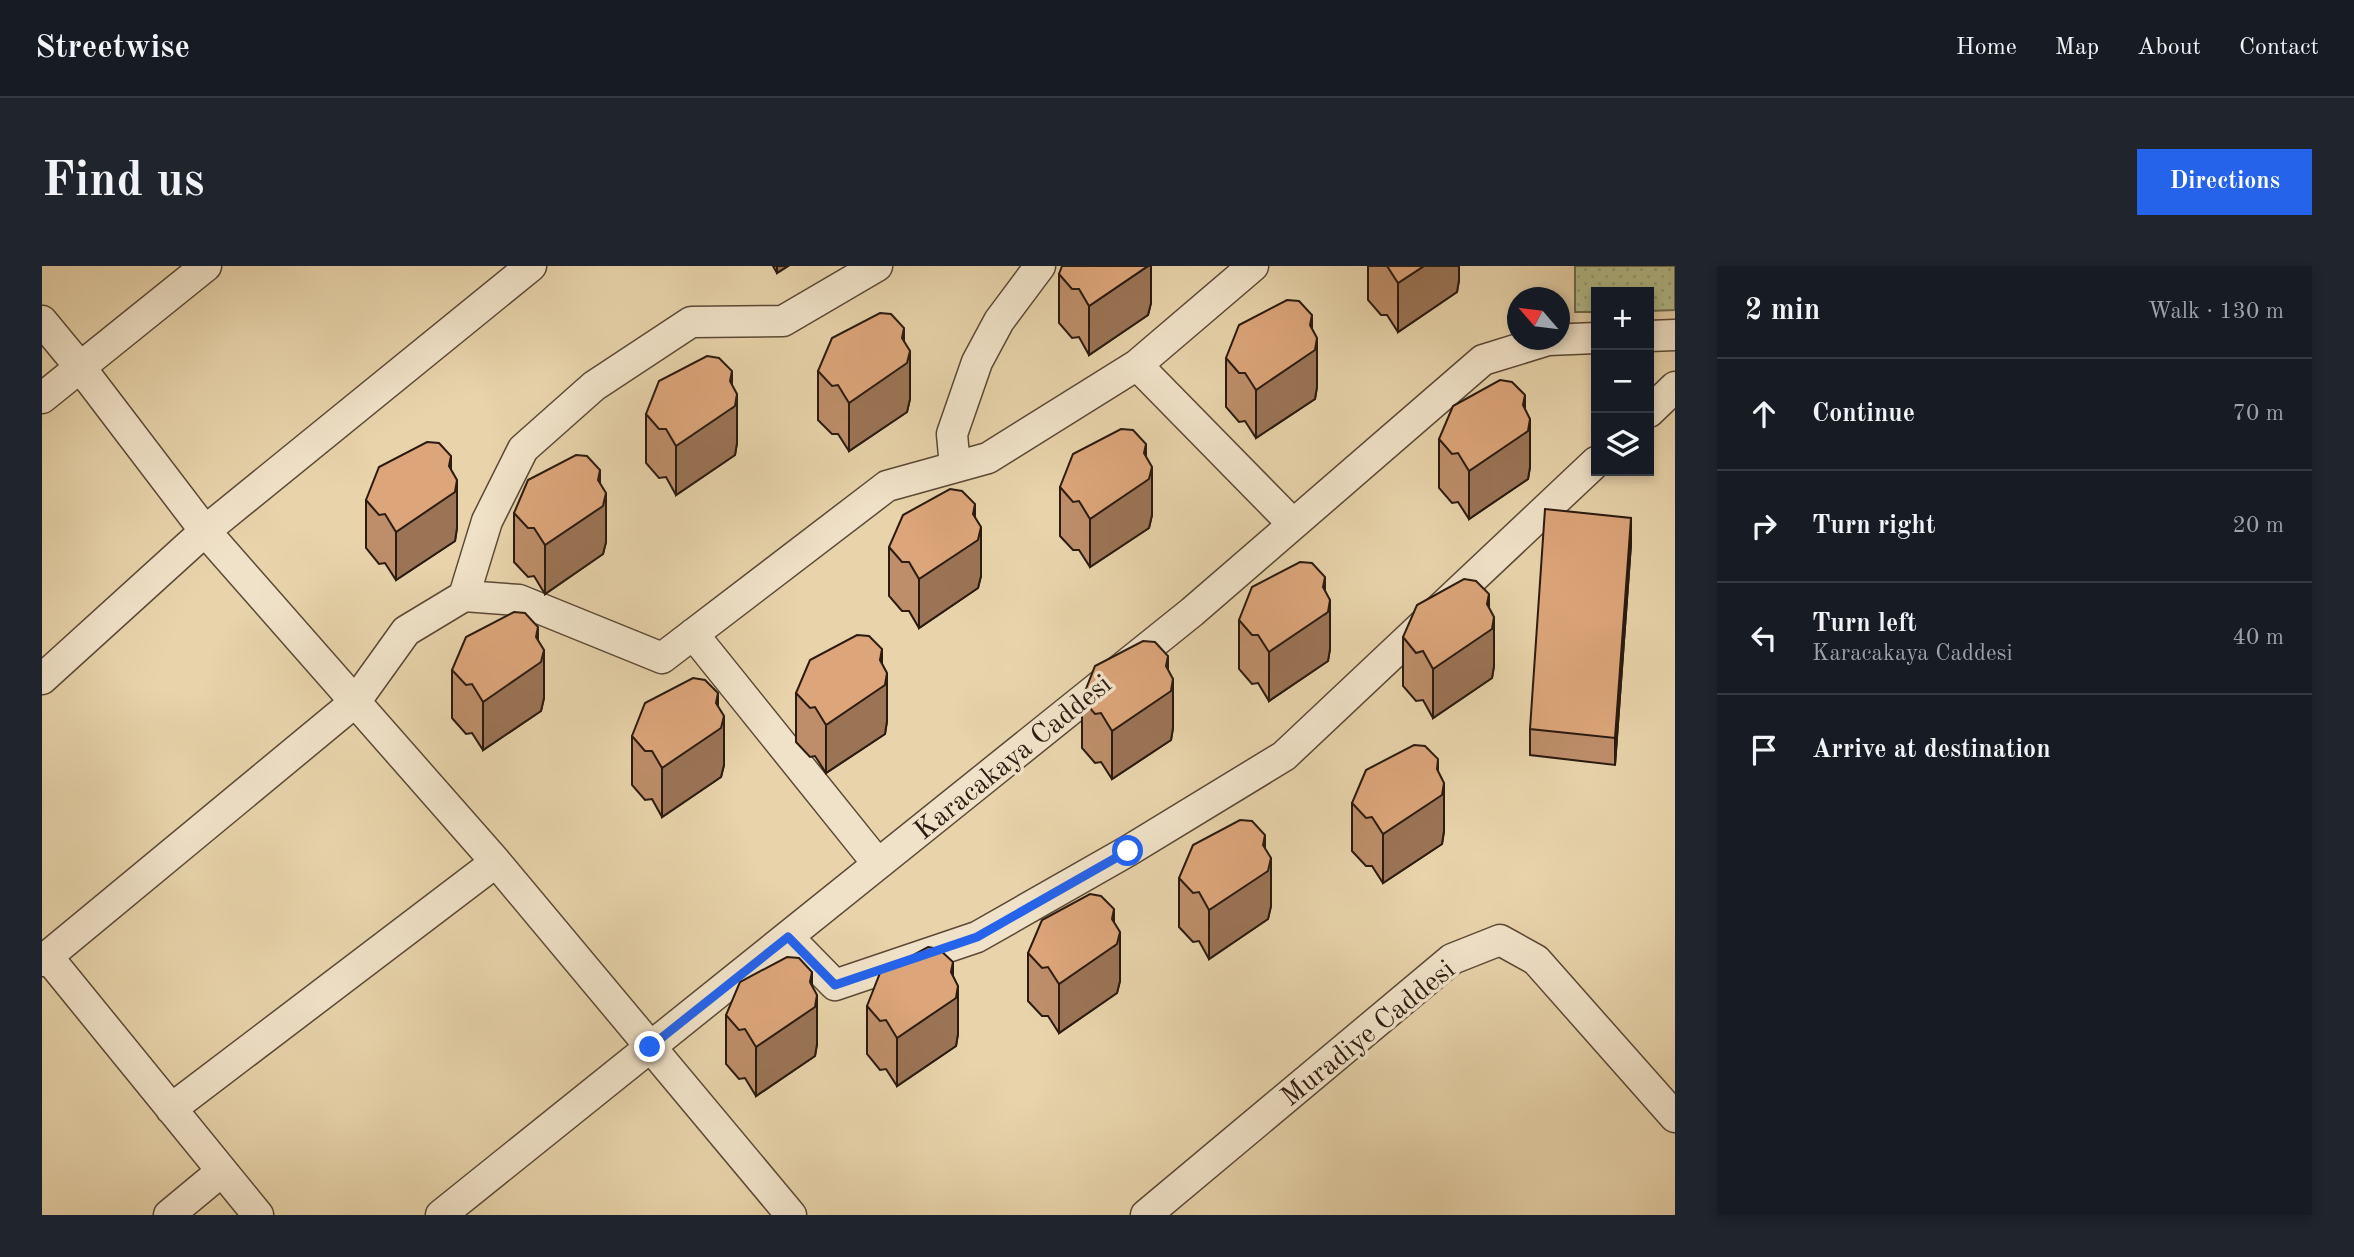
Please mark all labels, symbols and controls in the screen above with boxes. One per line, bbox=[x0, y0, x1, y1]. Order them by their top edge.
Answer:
text: Streetwise bbox=[35, 32, 190, 65]
text: Home bbox=[1956, 36, 2017, 60]
text: Map bbox=[2055, 36, 2099, 60]
text: About bbox=[2137, 36, 2201, 60]
text: Contact bbox=[2239, 36, 2319, 60]
button: Directions bbox=[2137, 149, 2312, 215]
text: Find us bbox=[42, 158, 205, 207]
north arrow bbox=[1507, 287, 1570, 350]
map controls bbox=[1591, 287, 1654, 476]
button: + bbox=[1591, 287, 1654, 350]
text: 2 min bbox=[1745, 296, 1820, 326]
text: Walk · 130 m bbox=[2148, 300, 2284, 323]
button: − bbox=[1591, 350, 1654, 413]
icon: ahead bbox=[1745, 395, 1783, 433]
text: Continue bbox=[1812, 401, 1915, 427]
text: 70 m bbox=[2233, 402, 2284, 425]
button: layers bbox=[1591, 413, 1654, 476]
icon: right bbox=[1745, 507, 1783, 545]
text: Turn right bbox=[1812, 513, 1935, 539]
text: 20 m bbox=[2233, 514, 2284, 537]
text: Turn left bbox=[1812, 611, 1917, 637]
icon: left bbox=[1745, 619, 1783, 657]
text: 40 m bbox=[2233, 626, 2284, 649]
text: Karacakaya Caddesi bbox=[1812, 642, 2013, 665]
street label: Karacakaya Caddesi bbox=[910, 671, 1118, 846]
icon: arrive bbox=[1745, 731, 1783, 769]
text: Arrive at destination bbox=[1812, 737, 2051, 763]
route start bbox=[1112, 835, 1143, 866]
street label: Muradiye Caddesi bbox=[1277, 956, 1461, 1113]
route end bbox=[634, 1031, 665, 1062]

